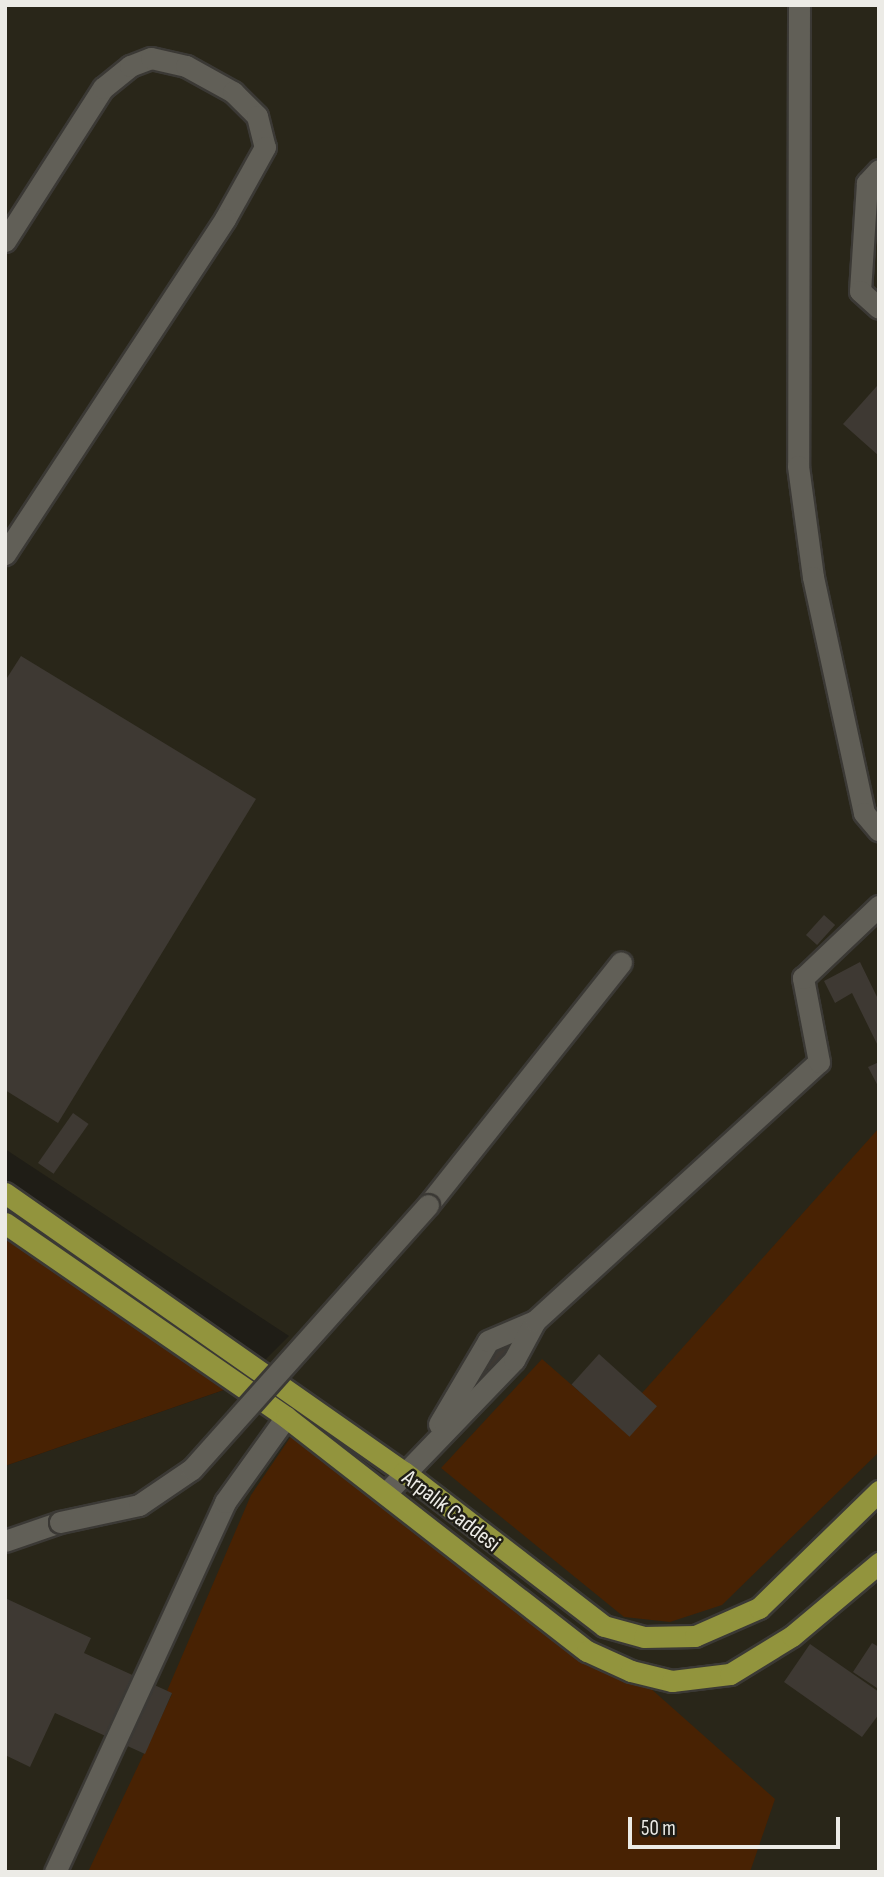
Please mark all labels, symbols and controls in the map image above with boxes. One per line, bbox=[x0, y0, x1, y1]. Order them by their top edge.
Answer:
street label: Arpalık Caddesi bbox=[396, 1464, 506, 1558]
scale bar bbox=[632, 1804, 844, 1848]
text: 50 m bbox=[641, 1816, 676, 1841]

